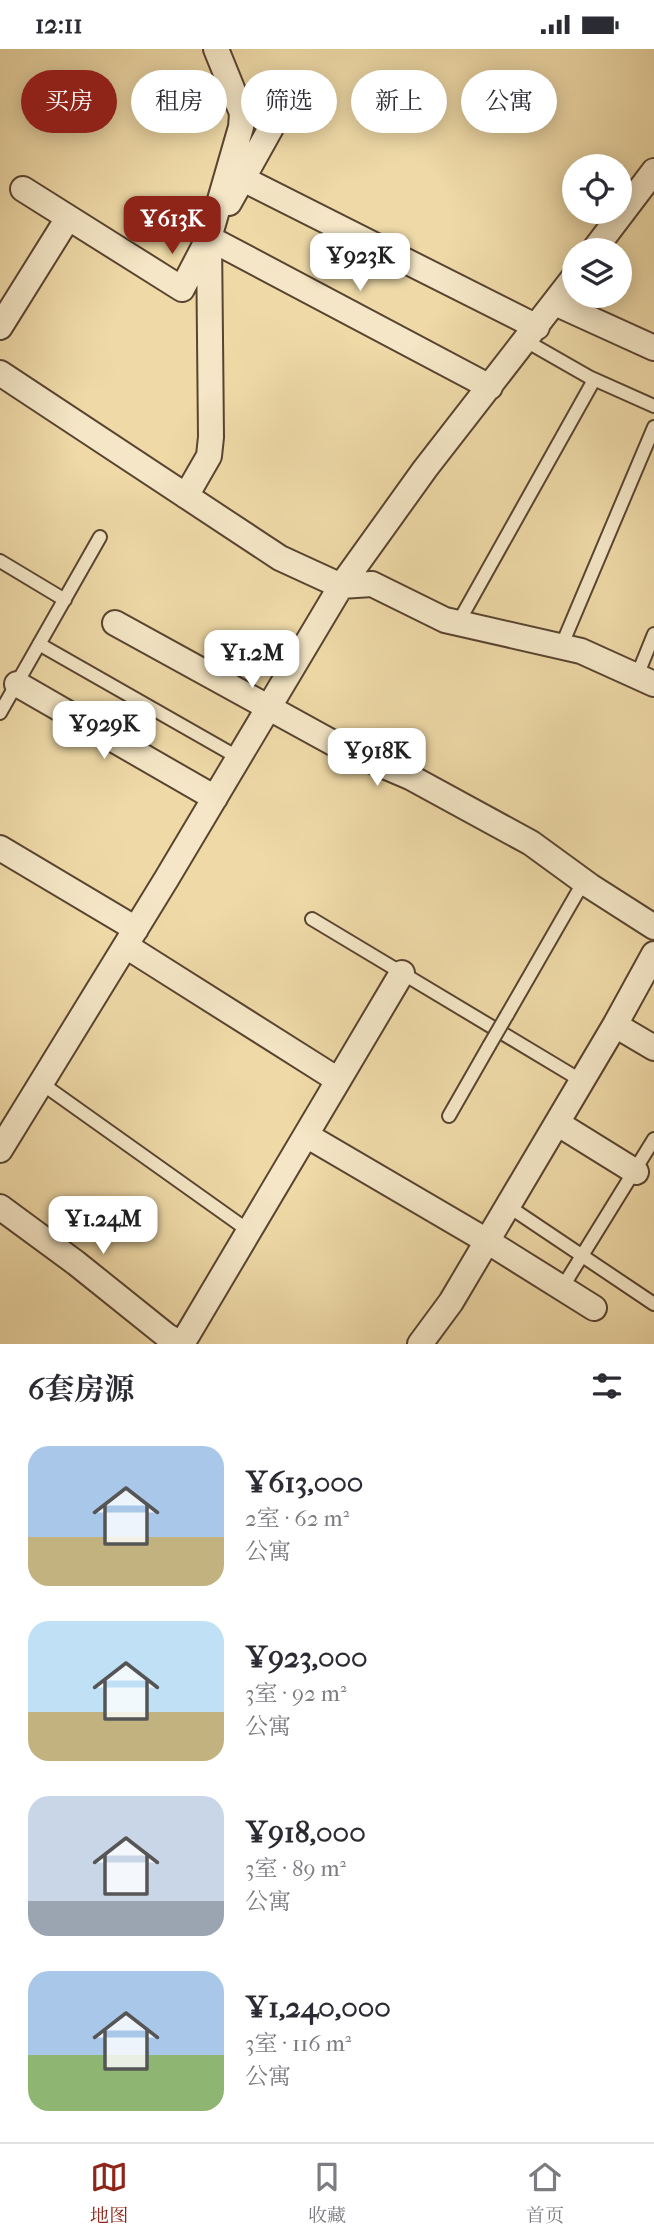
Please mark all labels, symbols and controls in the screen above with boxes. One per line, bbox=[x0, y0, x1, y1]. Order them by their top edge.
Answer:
text: 12:11 bbox=[35, 9, 83, 40]
chip: 买房 bbox=[21, 70, 117, 133]
chip: 租房 bbox=[131, 70, 227, 133]
chip: 筛选 bbox=[241, 70, 337, 133]
chip: 新上 bbox=[351, 70, 447, 133]
chip: 公寓 bbox=[461, 70, 557, 133]
map controls bbox=[562, 154, 632, 308]
button: locate bbox=[562, 154, 632, 224]
pin: ¥613K bbox=[123, 197, 221, 256]
text: ¥613K bbox=[140, 205, 204, 232]
pin: ¥923K bbox=[311, 233, 409, 293]
button: layers bbox=[562, 238, 632, 308]
text: ¥923K bbox=[326, 242, 394, 269]
pin: ¥1.2M bbox=[203, 631, 301, 690]
text: ¥1.2M bbox=[220, 639, 284, 666]
pin: ¥929K bbox=[55, 701, 153, 761]
text: ¥929K bbox=[69, 710, 139, 737]
pin: ¥918K bbox=[328, 729, 426, 788]
text: ¥918K bbox=[344, 737, 410, 764]
pin: ¥1.24M bbox=[46, 1197, 160, 1256]
text: ¥1.24M bbox=[65, 1205, 141, 1232]
icon: filters bbox=[588, 1367, 626, 1405]
text: 6套房源 bbox=[28, 1372, 134, 1407]
text: ¥613,000 bbox=[245, 1465, 363, 1500]
icon: home bbox=[84, 1474, 168, 1558]
text: 2室 · 62 m² bbox=[245, 1505, 349, 1532]
text: 公寓 bbox=[245, 1538, 291, 1565]
text: ¥923,000 bbox=[245, 1640, 368, 1675]
icon: home bbox=[84, 1649, 168, 1733]
text: 3室 · 92 m² bbox=[245, 1680, 346, 1707]
text: 公寓 bbox=[245, 1713, 291, 1740]
text: ¥918,000 bbox=[245, 1815, 366, 1850]
icon: home bbox=[84, 1824, 168, 1908]
text: 3室 · 89 m² bbox=[245, 1855, 346, 1882]
text: 公寓 bbox=[245, 1888, 291, 1915]
text: ¥1,240,000 bbox=[245, 1990, 391, 2025]
icon: home bbox=[84, 1999, 168, 2083]
text: 3室 · 116 m² bbox=[245, 2030, 351, 2057]
text: 公寓 bbox=[245, 2063, 291, 2090]
tab: 地图 bbox=[90, 2158, 128, 2227]
tab: 收藏 bbox=[308, 2158, 346, 2227]
tab: 首页 bbox=[526, 2158, 564, 2227]

